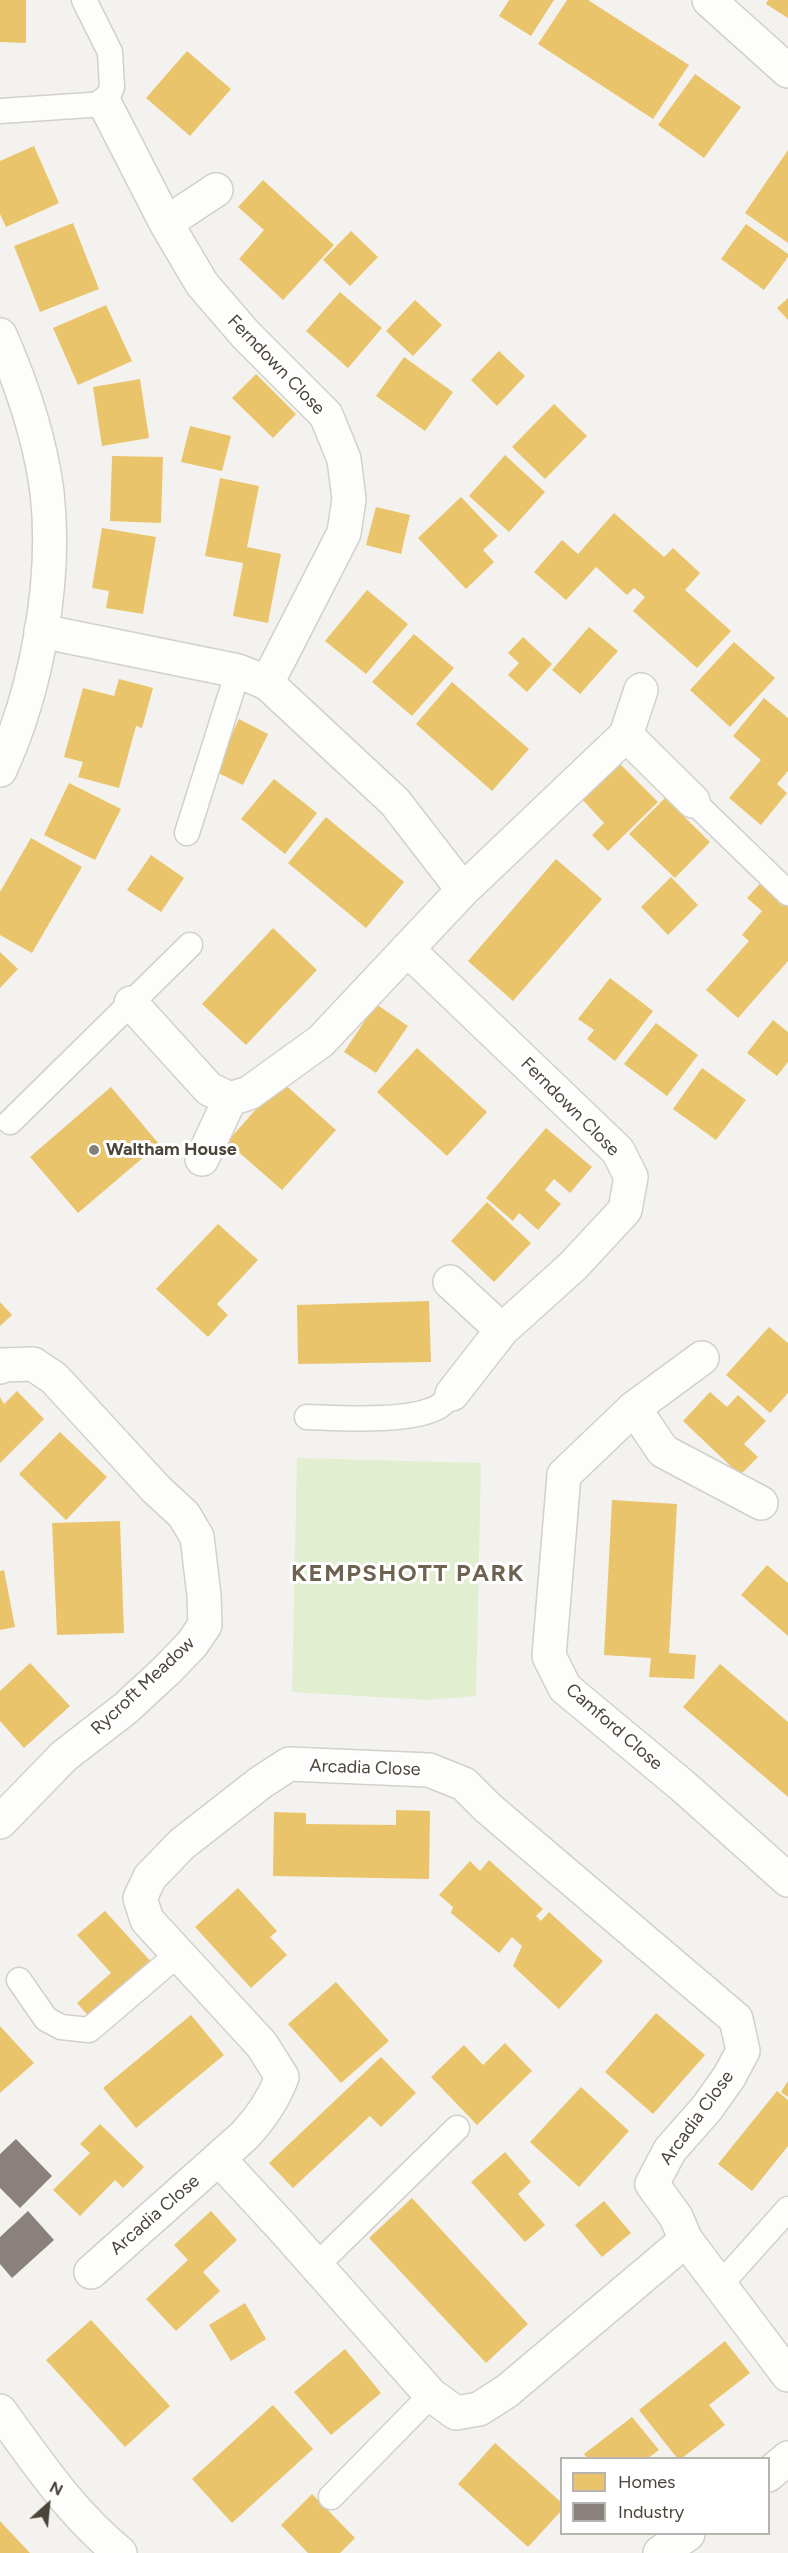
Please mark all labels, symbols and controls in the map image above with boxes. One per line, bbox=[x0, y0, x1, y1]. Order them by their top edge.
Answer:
street label: Ferndown Close bbox=[223, 311, 329, 419]
street label: Ferndown Close bbox=[516, 1053, 624, 1161]
place label: Waltham House bbox=[106, 1139, 237, 1161]
marker: Waltham House bbox=[87, 1143, 101, 1157]
district label: KEMPSHOTT PARK bbox=[291, 1560, 525, 1588]
street label: Rycroft Meadow bbox=[87, 1633, 199, 1739]
street label: Camford Close bbox=[561, 1679, 667, 1775]
street label: Arcadia Close bbox=[309, 1755, 421, 1781]
street label: Arcadia Close bbox=[656, 2067, 738, 2169]
street label: Arcadia Close bbox=[106, 2170, 204, 2260]
legend bbox=[560, 2457, 770, 2535]
text: Homes bbox=[618, 2471, 676, 2493]
north arrow bbox=[18, 2475, 78, 2535]
text: N bbox=[47, 2477, 66, 2500]
text: Industry bbox=[618, 2501, 684, 2523]

